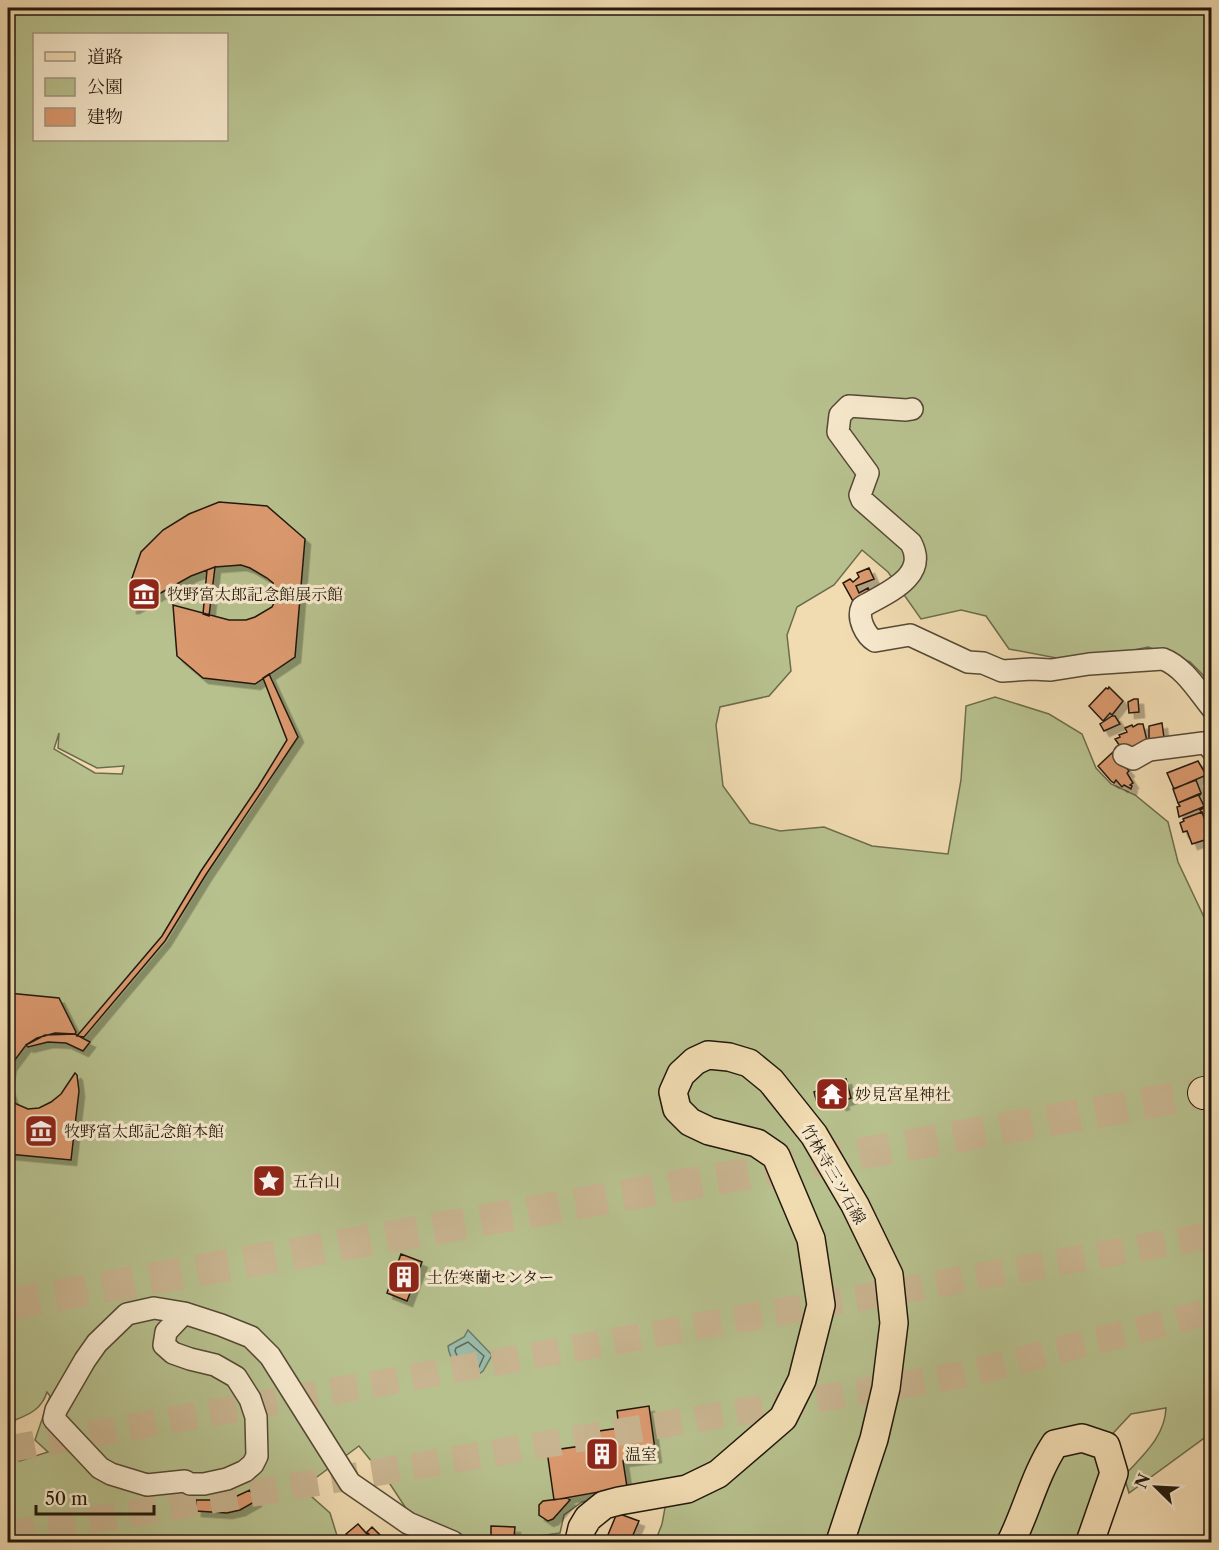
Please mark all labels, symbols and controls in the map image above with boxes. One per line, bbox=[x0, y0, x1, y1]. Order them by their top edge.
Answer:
legend bbox=[33, 33, 228, 141]
text: 道路 bbox=[87, 46, 123, 68]
text: 公園 bbox=[87, 76, 123, 98]
text: 建物 bbox=[87, 106, 123, 128]
museum icon: 牧野富太郎記念館展示館 bbox=[126, 576, 162, 612]
place label: 牧野富太郎記念館展示館 bbox=[167, 584, 343, 604]
temple icon: 妙見宮星神社 bbox=[814, 1076, 850, 1112]
place label: 妙見宮星神社 bbox=[855, 1084, 951, 1104]
museum icon: 牧野富太郎記念館本館 bbox=[23, 1113, 59, 1149]
street label: 竹林寺三ツ石線 bbox=[797, 1120, 871, 1228]
place label: 牧野富太郎記念館本館 bbox=[64, 1121, 224, 1141]
place icon: 五台山 bbox=[251, 1163, 287, 1199]
place label: 五台山 bbox=[292, 1171, 340, 1191]
building icon: 土佐寒蘭センター bbox=[386, 1259, 422, 1295]
place label: 土佐寒蘭センター bbox=[427, 1267, 554, 1287]
building icon: 温室 bbox=[584, 1436, 620, 1472]
place label: 温室 bbox=[625, 1444, 657, 1464]
north arrow bbox=[1126, 1457, 1186, 1517]
text: N bbox=[1130, 1470, 1154, 1491]
scale bar bbox=[36, 1478, 154, 1516]
text: 50 m bbox=[45, 1488, 88, 1510]

